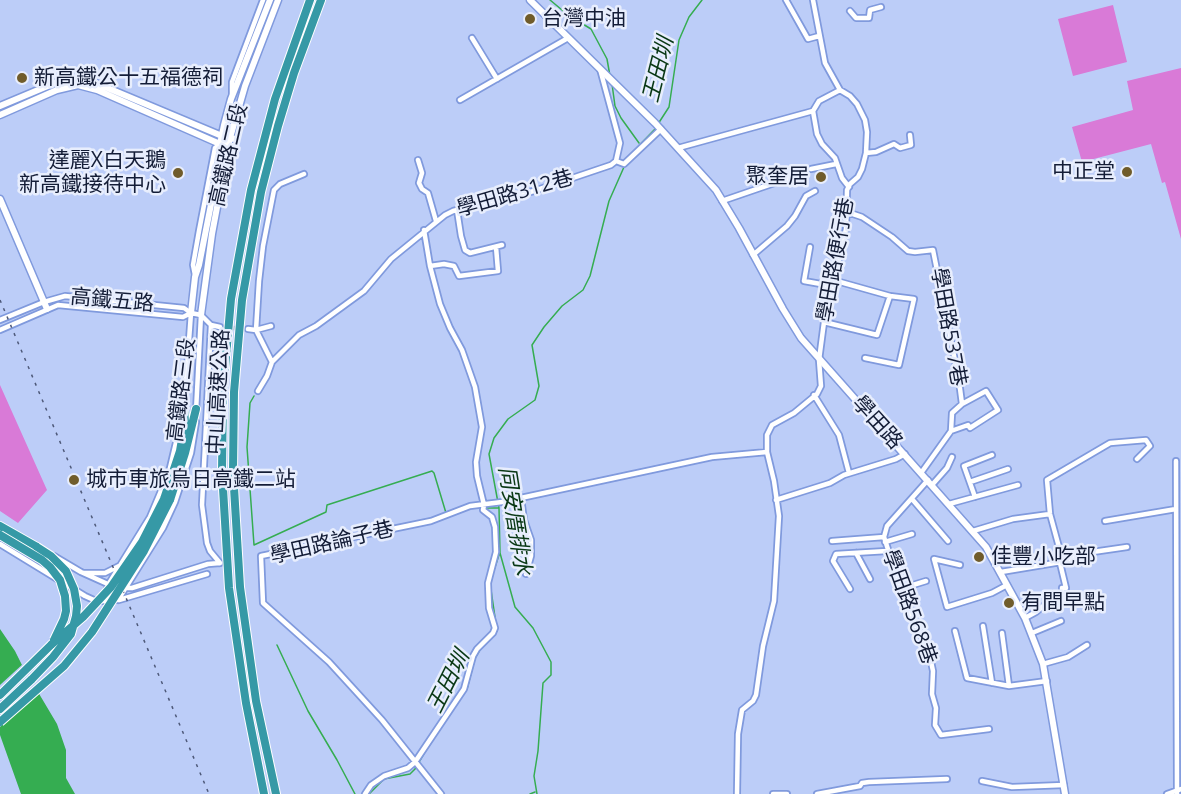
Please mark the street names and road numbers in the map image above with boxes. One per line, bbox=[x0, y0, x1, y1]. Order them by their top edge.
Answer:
street label: 高鐵路二段 bbox=[205, 101, 253, 209]
street label: 學田路312巷 bbox=[454, 165, 576, 223]
street label: 學田路便行巷 bbox=[813, 196, 859, 324]
street label: 學田路537巷 bbox=[925, 266, 971, 388]
street label: 高鐵五路 bbox=[69, 285, 155, 317]
street label: 中山高速公路 bbox=[203, 328, 235, 456]
street label: 高鐵路三段 bbox=[163, 336, 201, 444]
street label: 學田路 bbox=[847, 391, 907, 455]
street label: 學田路論子巷 bbox=[268, 517, 396, 569]
street label: 學田路568巷 bbox=[877, 546, 941, 668]

